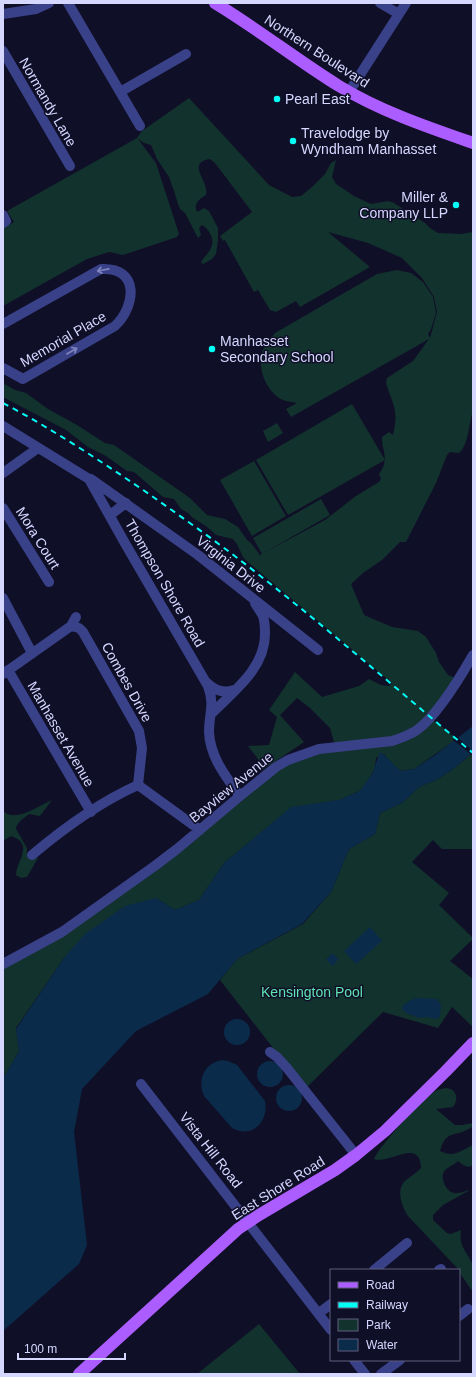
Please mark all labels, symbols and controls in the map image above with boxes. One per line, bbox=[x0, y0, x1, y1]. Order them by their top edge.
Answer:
street label: Northern Boulevard bbox=[262, 11, 372, 91]
street label: Normandy Lane bbox=[16, 55, 80, 149]
place label: Pearl East bbox=[285, 91, 350, 107]
marker: Pearl East bbox=[272, 94, 282, 104]
place label: Travelodge by Wyndham Manhasset bbox=[301, 125, 436, 157]
marker: Travelodge by Wyndham Manhasset bbox=[288, 136, 298, 146]
place label: Miller & Company LLP bbox=[359, 189, 449, 221]
marker: Miller & Company LLP bbox=[451, 200, 461, 210]
one-way arrow bbox=[97, 266, 110, 274]
street label: Memorial Place bbox=[17, 308, 109, 370]
place label: Manhasset Secondary School bbox=[220, 333, 334, 365]
marker: Manhasset Secondary School bbox=[207, 344, 217, 354]
one-way arrow bbox=[66, 347, 78, 355]
street label: Mora Court bbox=[13, 504, 63, 572]
street label: Thompson Shore Road bbox=[122, 516, 208, 650]
street label: Virginia Drive bbox=[193, 532, 269, 596]
street label: Combes Drive bbox=[99, 639, 156, 725]
street label: Manhasset Avenue bbox=[24, 679, 98, 790]
street label: Bayview Avenue bbox=[186, 748, 276, 825]
park label: Kensington Pool bbox=[261, 984, 363, 1000]
street label: Vista Hill Road bbox=[177, 1109, 245, 1191]
street label: East Shore Road bbox=[229, 1153, 327, 1223]
legend bbox=[330, 1269, 460, 1361]
text: Road bbox=[366, 1278, 395, 1292]
text: Railway bbox=[366, 1298, 408, 1312]
text: Park bbox=[366, 1318, 392, 1332]
scale bar bbox=[18, 1335, 125, 1361]
text: Water bbox=[366, 1338, 398, 1352]
text: 100 m bbox=[24, 1342, 57, 1356]

